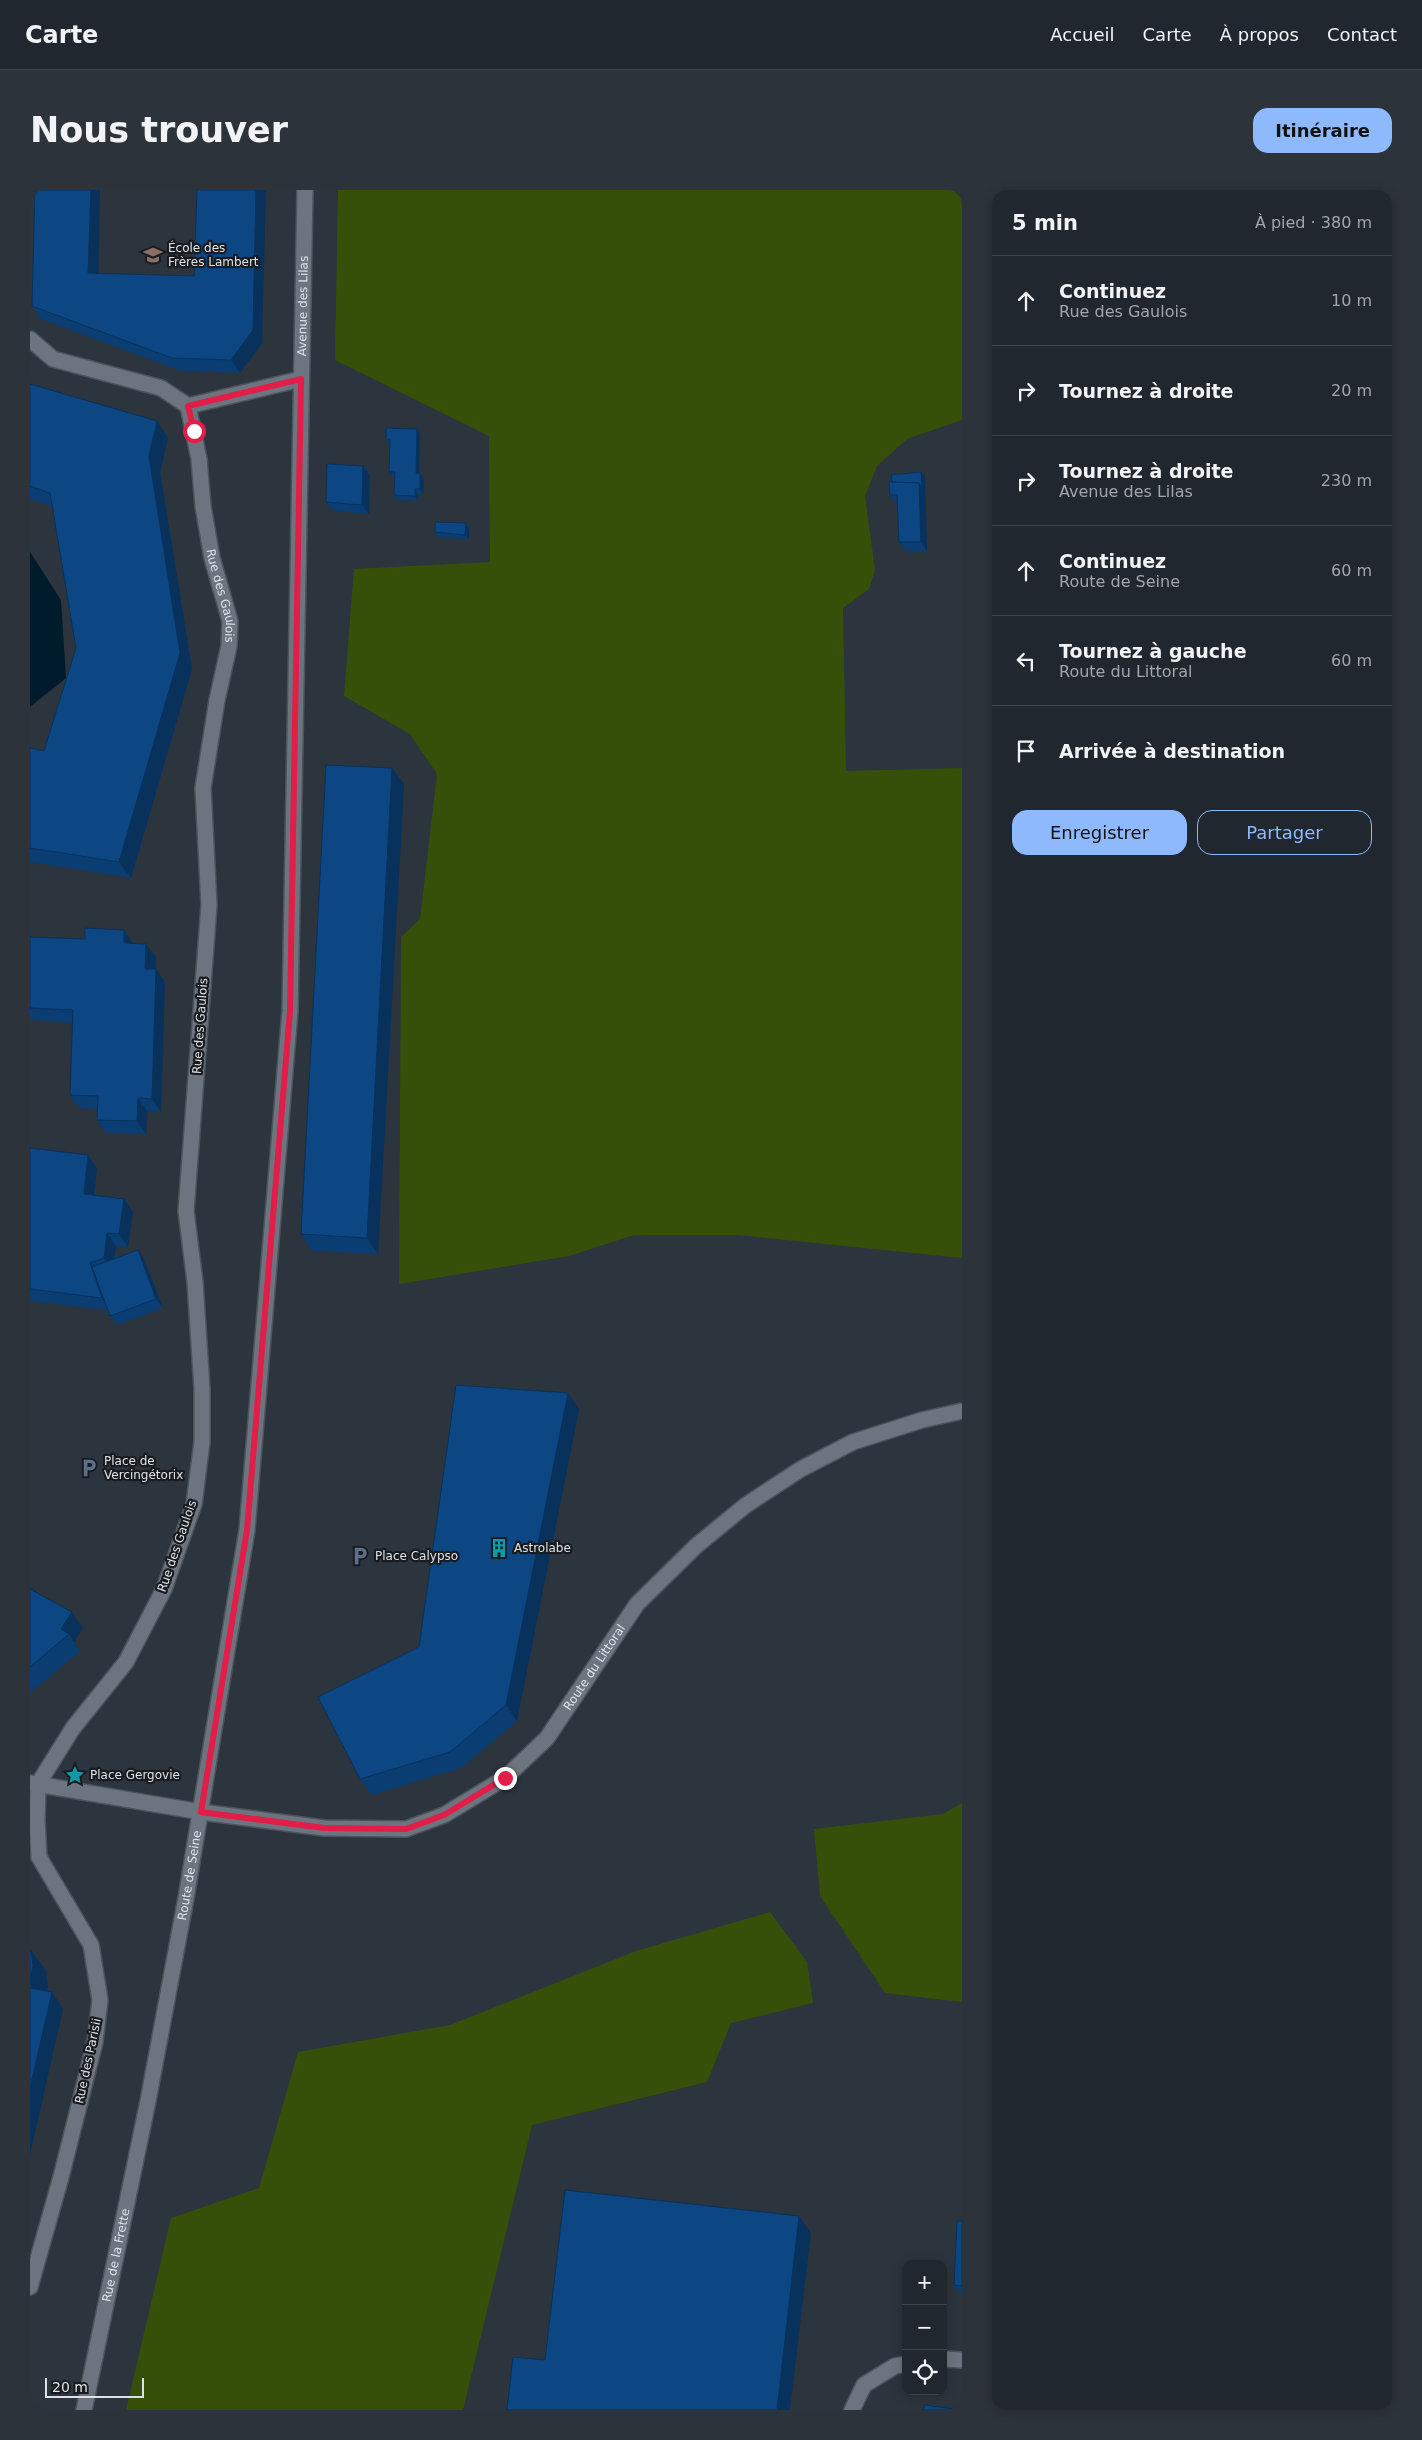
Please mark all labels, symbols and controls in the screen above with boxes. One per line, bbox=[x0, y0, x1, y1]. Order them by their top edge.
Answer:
text: Carte bbox=[25, 21, 98, 49]
text: Accueil bbox=[1050, 24, 1115, 45]
text: Carte bbox=[1143, 24, 1192, 45]
text: À propos bbox=[1220, 24, 1299, 45]
text: Contact bbox=[1327, 24, 1397, 45]
button: Itinéraire bbox=[1253, 108, 1392, 153]
text: Nous trouver bbox=[30, 110, 288, 150]
text: 5 min bbox=[1012, 211, 1078, 235]
text: À pied · 380 m bbox=[1255, 213, 1372, 232]
place label: École des Frères Lambert bbox=[168, 240, 259, 269]
school or university icon: École des Frères Lambert bbox=[142, 244, 164, 266]
street label: Avenue des Lilas bbox=[295, 256, 311, 356]
text: Continuez bbox=[1059, 280, 1166, 302]
icon: ahead bbox=[1012, 287, 1040, 315]
text: 10 m bbox=[1331, 291, 1372, 310]
text: Rue des Gaulois bbox=[1059, 302, 1187, 321]
icon: right bbox=[1012, 377, 1040, 405]
text: Tournez à droite bbox=[1059, 380, 1233, 402]
text: 20 m bbox=[1331, 381, 1372, 400]
route start bbox=[183, 420, 206, 443]
text: Tournez à droite bbox=[1059, 460, 1233, 482]
icon: right bbox=[1012, 467, 1040, 495]
text: 230 m bbox=[1321, 471, 1372, 490]
text: Avenue des Lilas bbox=[1059, 482, 1193, 501]
street label: Rue des Gaulois bbox=[204, 548, 237, 643]
text: Continuez bbox=[1059, 550, 1166, 572]
icon: ahead bbox=[1012, 557, 1040, 585]
text: 60 m bbox=[1331, 561, 1372, 580]
text: Route de Seine bbox=[1059, 572, 1180, 591]
text: Tournez à gauche bbox=[1059, 640, 1247, 662]
icon: left bbox=[1012, 647, 1040, 675]
text: 60 m bbox=[1331, 651, 1372, 670]
text: Route du Littoral bbox=[1059, 662, 1192, 681]
icon: arrive bbox=[1012, 737, 1040, 765]
text: Arrivée à destination bbox=[1059, 740, 1285, 762]
button: Enregistrer bbox=[1012, 810, 1187, 855]
button: Partager bbox=[1197, 810, 1372, 855]
street label: Rue des Gaulois bbox=[190, 978, 210, 1074]
place label: Place de Vercingétorix bbox=[104, 1454, 183, 1482]
parking icon: Place de Vercingétorix bbox=[78, 1457, 100, 1479]
street label: Rue des Gaulois bbox=[155, 1498, 199, 1594]
building icon: Astrolabe bbox=[488, 1537, 510, 1559]
place label: Astrolabe bbox=[514, 1541, 571, 1555]
parking icon: Place Calypso bbox=[349, 1545, 371, 1567]
place label: Place Calypso bbox=[375, 1549, 458, 1563]
street label: Route du Littoral bbox=[561, 1622, 628, 1713]
place icon: Place Gergovie bbox=[64, 1764, 86, 1786]
route end bbox=[494, 1767, 517, 1790]
place label: Place Gergovie bbox=[90, 1768, 180, 1782]
street label: Route de Seine bbox=[175, 1829, 204, 1921]
street label: Rue des Parisii bbox=[72, 2017, 104, 2105]
street label: Rue de la Frette bbox=[100, 2207, 133, 2303]
map controls bbox=[902, 2260, 947, 2395]
button: + bbox=[902, 2260, 947, 2305]
button: − bbox=[902, 2305, 947, 2350]
button: locate bbox=[902, 2350, 947, 2395]
scale bar bbox=[45, 2375, 144, 2398]
text: 20 m bbox=[52, 2379, 88, 2395]

